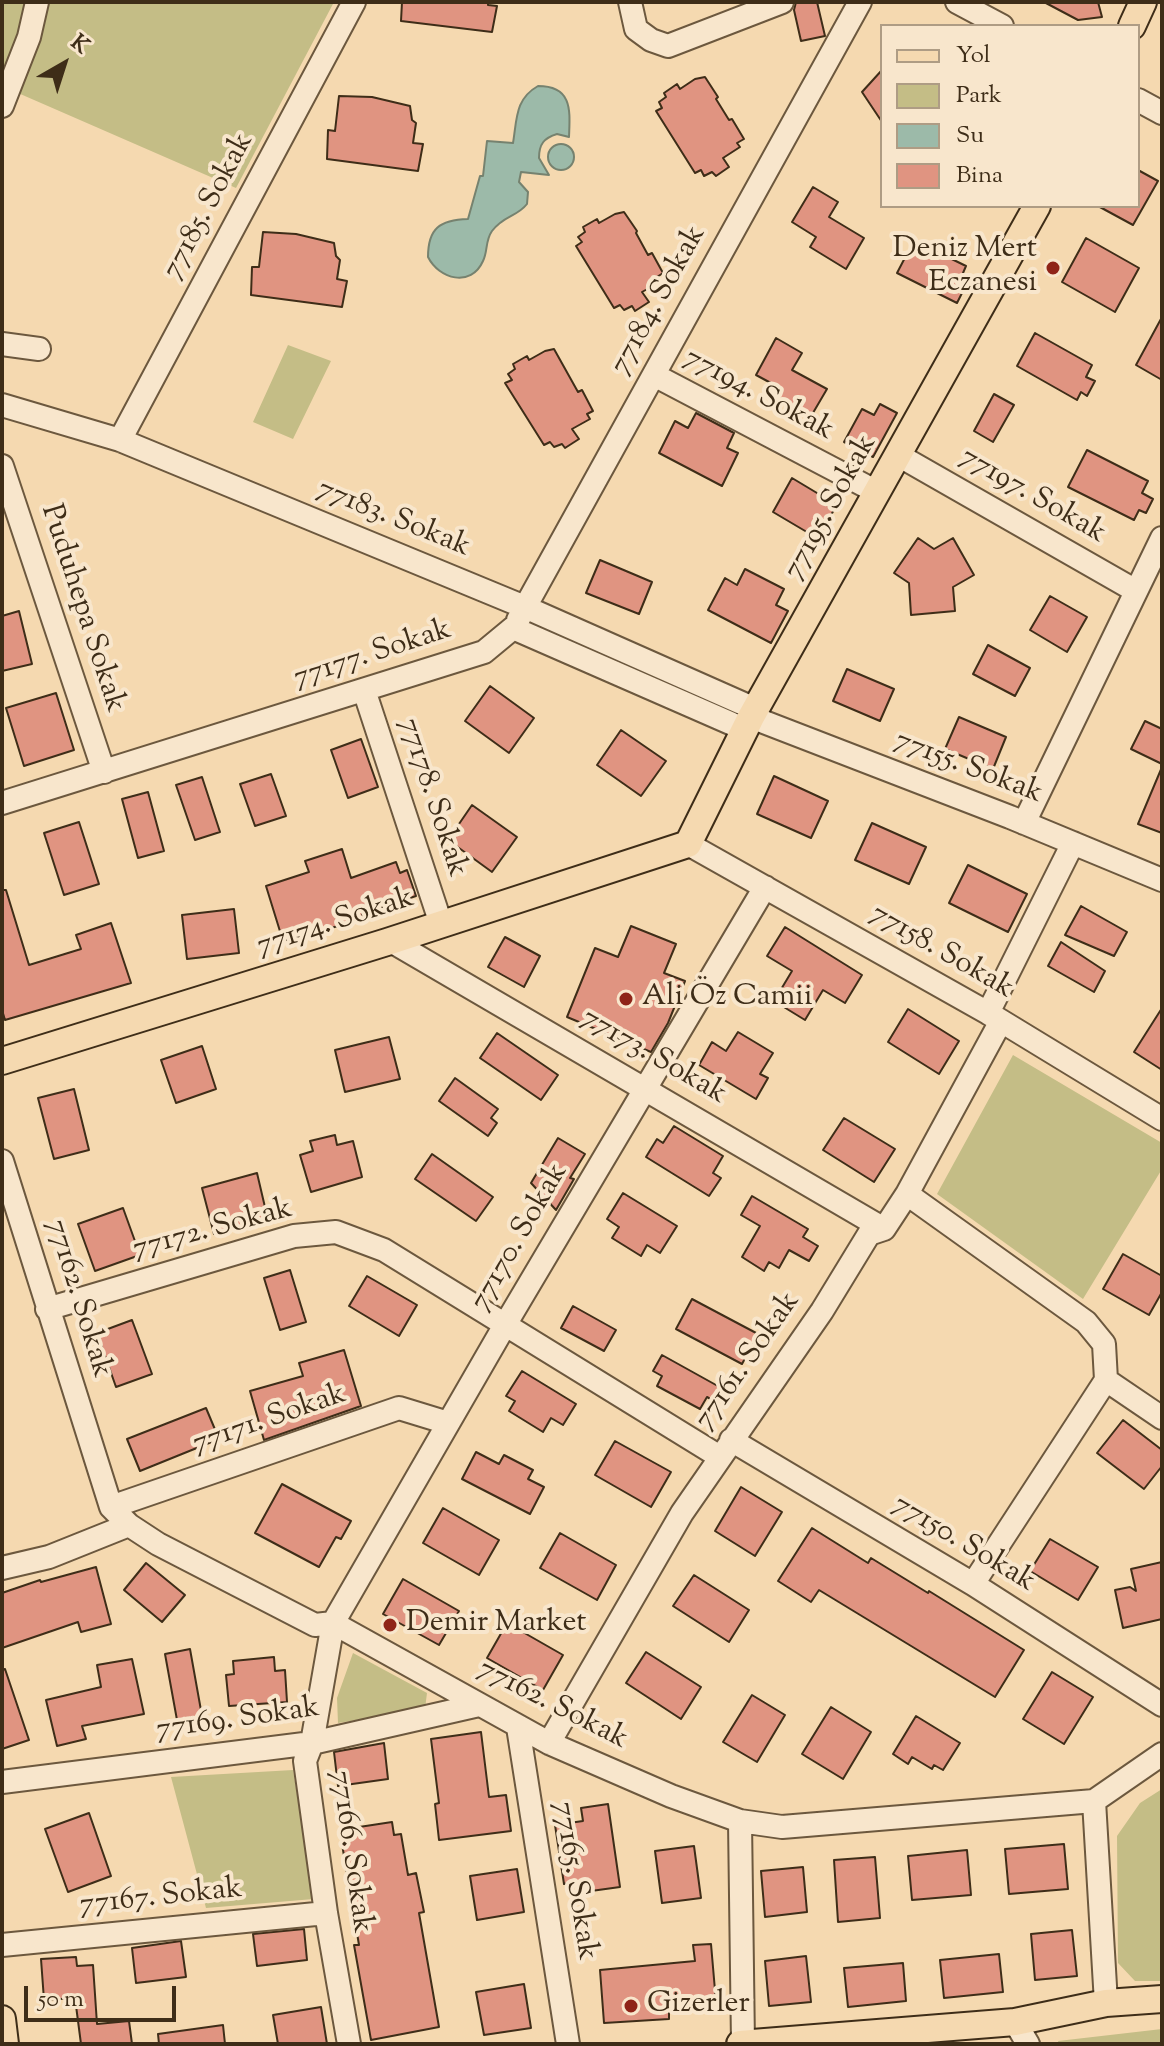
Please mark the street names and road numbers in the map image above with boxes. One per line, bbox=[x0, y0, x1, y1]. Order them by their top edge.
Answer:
street label: 77185. Sokak bbox=[157, 128, 263, 286]
street label: 77184. Sokak bbox=[604, 220, 716, 382]
street label: 77194. Sokak bbox=[677, 342, 839, 450]
street label: 77195. Sokak bbox=[778, 429, 886, 587]
street label: 77197. Sokak bbox=[953, 441, 1111, 553]
street label: 77183. Sokak bbox=[311, 473, 475, 567]
street label: Puduhepa Sokak bbox=[30, 501, 132, 717]
street label: 77177. Sokak bbox=[290, 614, 456, 698]
street label: 77178. Sokak bbox=[388, 714, 474, 882]
street label: 77155. Sokak bbox=[889, 724, 1047, 814]
street label: 77174. Sokak bbox=[253, 882, 419, 966]
street label: 77158. Sokak bbox=[863, 897, 1019, 1009]
street label: 77173. Sokak bbox=[574, 1002, 732, 1114]
street label: 77170. Sokak bbox=[464, 1158, 578, 1318]
street label: 77172. Sokak bbox=[129, 1192, 297, 1270]
street label: 77162. Sokak bbox=[36, 1216, 118, 1382]
street label: 77161. Sokak bbox=[688, 1286, 810, 1438]
street label: 77171. Sokak bbox=[188, 1378, 352, 1464]
street label: 77150. Sokak bbox=[885, 1488, 1041, 1602]
street label: 77162. Sokak bbox=[471, 1653, 633, 1759]
street label: 77169. Sokak bbox=[154, 1692, 322, 1750]
street label: 77166. Sokak bbox=[320, 1768, 378, 1936]
street label: 77165. Sokak bbox=[543, 1799, 603, 1963]
street label: 77167. Sokak bbox=[78, 1873, 244, 1925]

